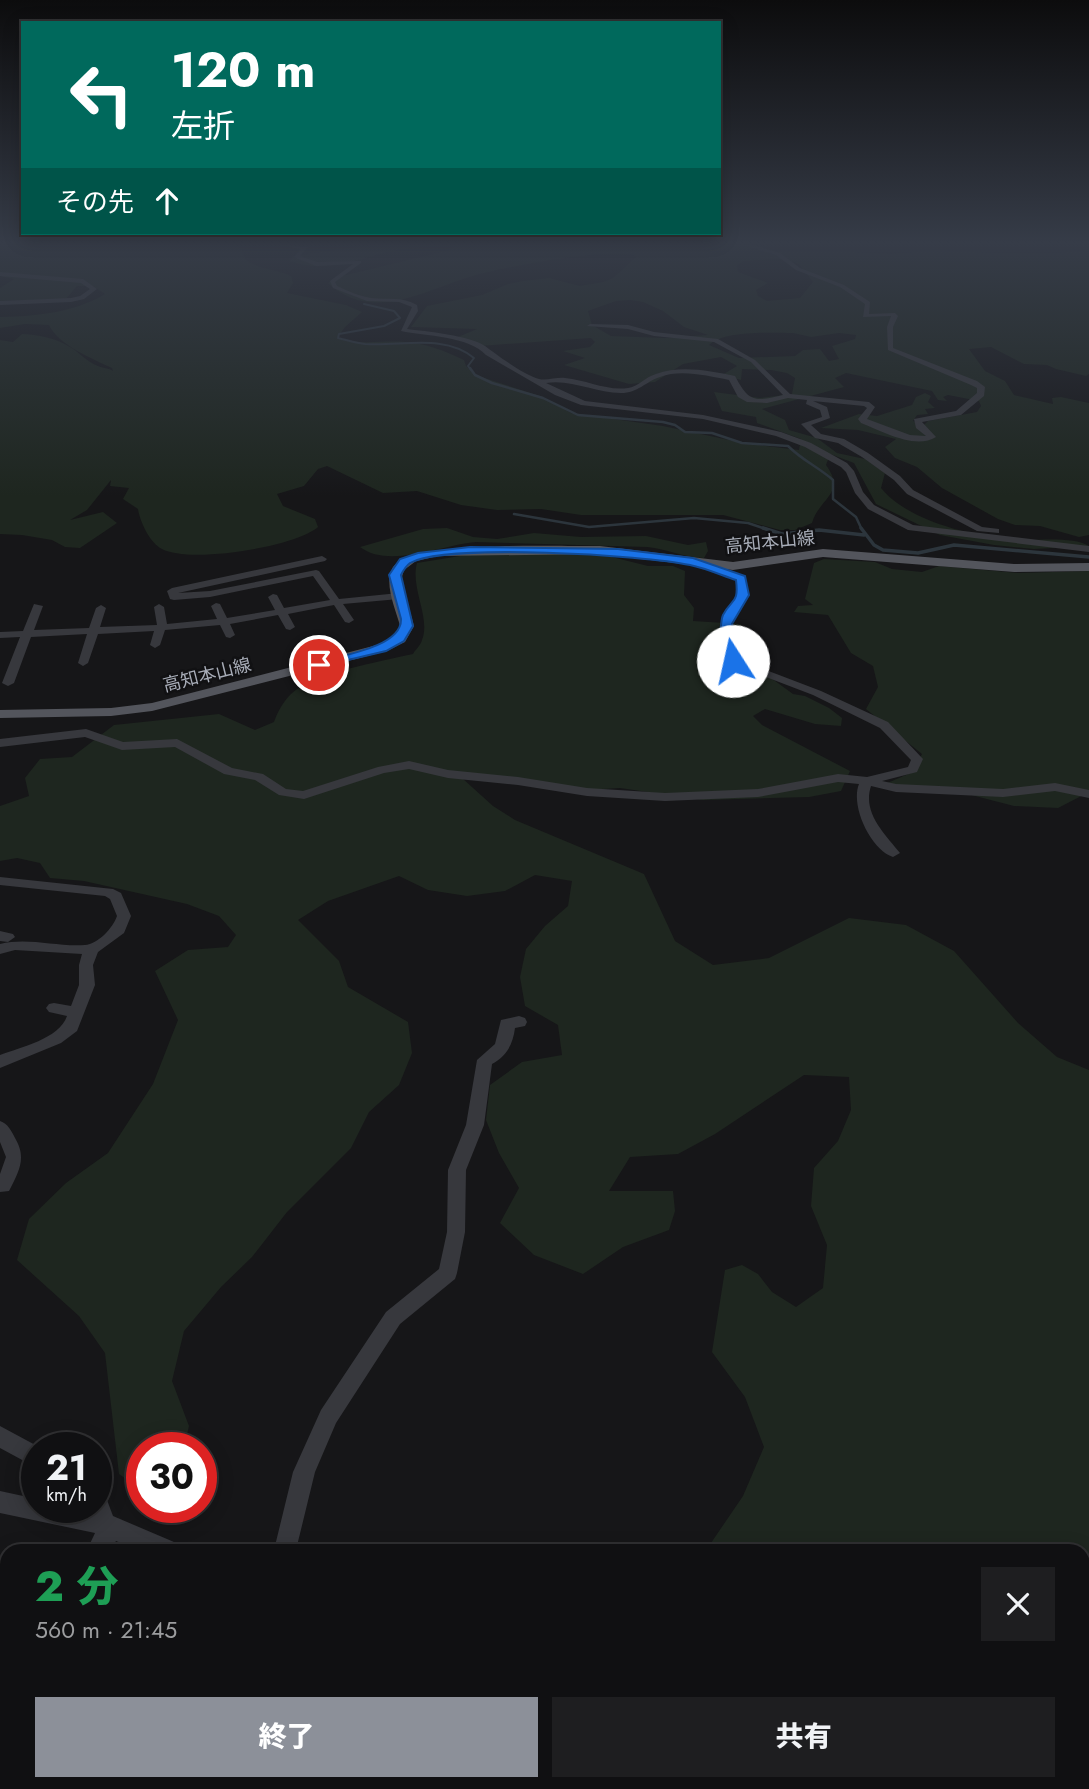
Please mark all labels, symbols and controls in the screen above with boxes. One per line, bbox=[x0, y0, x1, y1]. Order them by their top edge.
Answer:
text: 120 m bbox=[171, 35, 315, 105]
icon: left bbox=[56, 49, 147, 140]
text: 左折 bbox=[171, 103, 235, 149]
icon: ahead bbox=[148, 182, 186, 220]
text: その先 bbox=[56, 183, 134, 221]
street label: 高知本山線 bbox=[724, 524, 816, 560]
position arrow bbox=[696, 624, 770, 698]
pin bbox=[289, 635, 349, 695]
icon: arrive bbox=[300, 646, 338, 684]
street label: 高知本山線 bbox=[160, 651, 254, 699]
speed limit sign: 30 bbox=[126, 1432, 217, 1523]
text: 21 bbox=[46, 1443, 87, 1493]
text: km/h bbox=[46, 1482, 87, 1508]
text: 2 分 bbox=[35, 1556, 118, 1617]
button: close bbox=[981, 1567, 1055, 1641]
text: 560 m · 21:45 bbox=[35, 1613, 177, 1647]
button: 終了 bbox=[35, 1697, 538, 1777]
button: 共有 bbox=[552, 1697, 1055, 1777]

